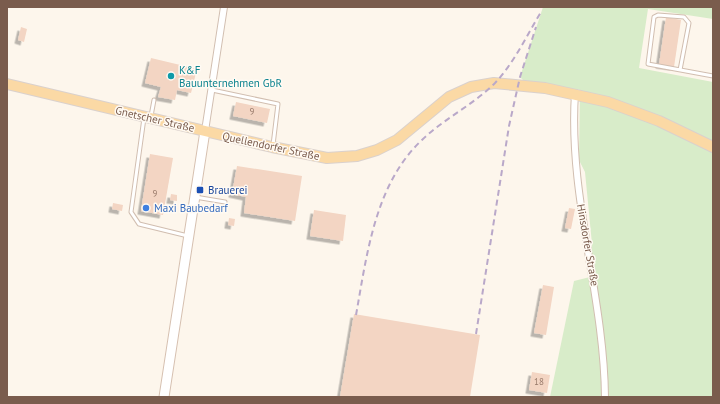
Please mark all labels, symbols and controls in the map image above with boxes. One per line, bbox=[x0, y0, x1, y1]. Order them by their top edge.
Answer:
place label: K&F Bauunternehmen GbR bbox=[179, 63, 282, 90]
marker: K&F Bauunternehmen GbR bbox=[166, 71, 176, 81]
street label: Gnetscher Straße bbox=[114, 103, 196, 135]
house number: 9 bbox=[250, 106, 255, 117]
street label: Quellendorfer Straße bbox=[221, 129, 321, 163]
place label: Brauerei bbox=[208, 183, 247, 197]
marker: Brauerei bbox=[195, 185, 205, 195]
house number: 9 bbox=[153, 188, 158, 199]
place label: Maxi Baubedarf bbox=[154, 201, 228, 215]
marker: Maxi Baubedarf bbox=[141, 203, 151, 213]
street label: Hinsdorfer Straße bbox=[574, 203, 602, 288]
house number: 18 bbox=[534, 376, 544, 387]

